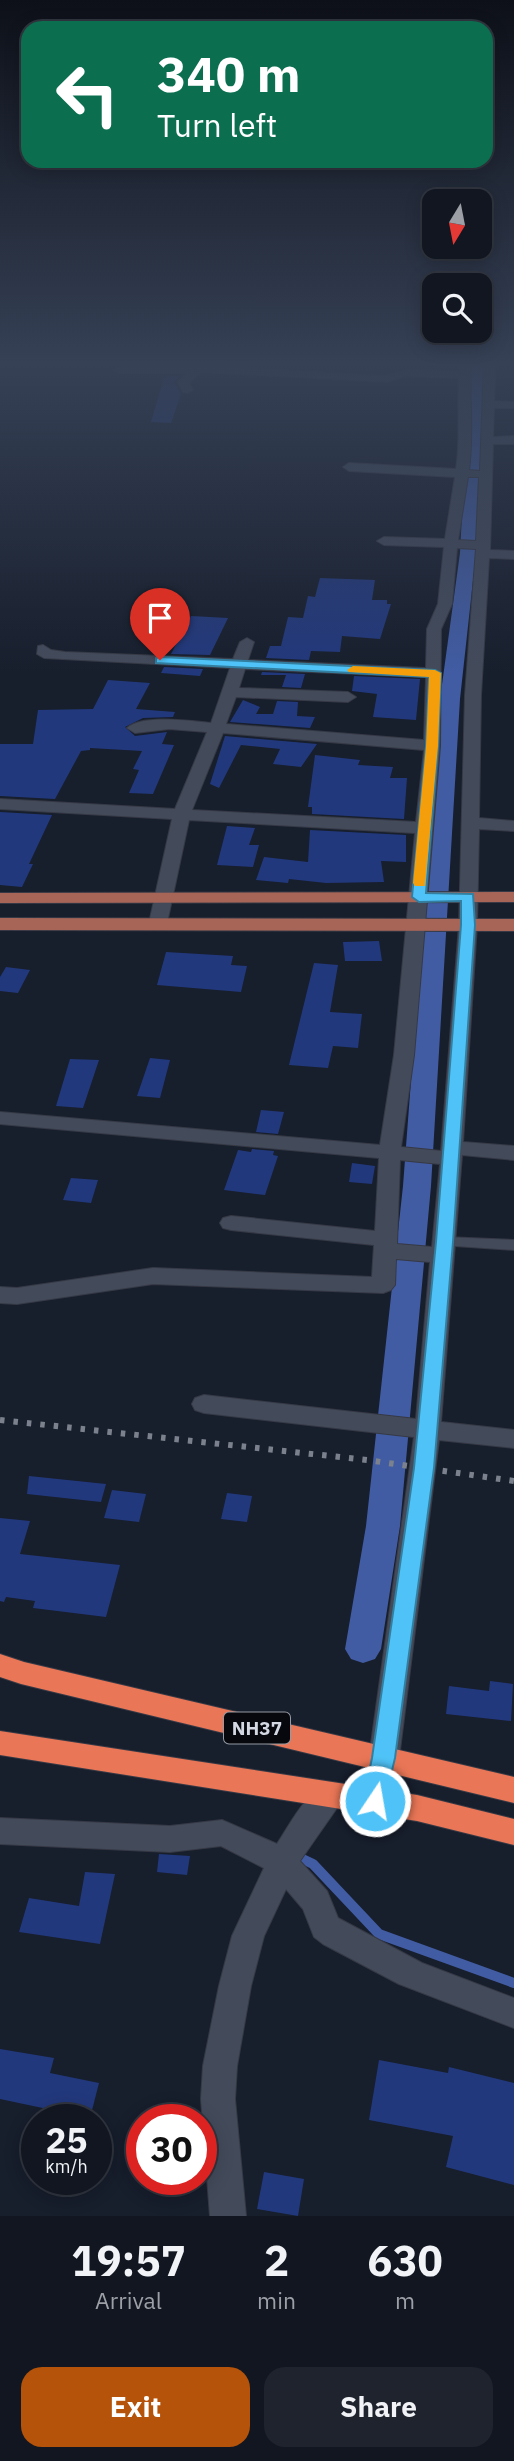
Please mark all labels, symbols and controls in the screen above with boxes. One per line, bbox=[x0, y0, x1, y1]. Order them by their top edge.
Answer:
text: 340 m bbox=[157, 42, 301, 105]
icon: left bbox=[42, 49, 133, 140]
text: Turn left bbox=[157, 104, 277, 146]
north arrow bbox=[422, 189, 492, 259]
map controls bbox=[422, 189, 492, 343]
button: search bbox=[422, 273, 492, 343]
pin bbox=[130, 588, 190, 660]
icon: arrive bbox=[141, 599, 179, 637]
road number: NH37 bbox=[224, 1712, 290, 1744]
position arrow bbox=[338, 1764, 412, 1838]
speed limit sign: 30 bbox=[126, 2104, 217, 2195]
text: 25 bbox=[45, 2117, 88, 2163]
text: km/h bbox=[45, 2155, 88, 2178]
text: 19:57 bbox=[71, 2233, 186, 2288]
text: 2 bbox=[264, 2233, 289, 2288]
text: 630 bbox=[367, 2233, 443, 2288]
text: Arrival bbox=[95, 2285, 162, 2315]
text: min bbox=[257, 2285, 296, 2315]
text: m bbox=[395, 2285, 415, 2315]
button: Exit bbox=[21, 2367, 250, 2447]
button: Share bbox=[264, 2367, 493, 2447]

